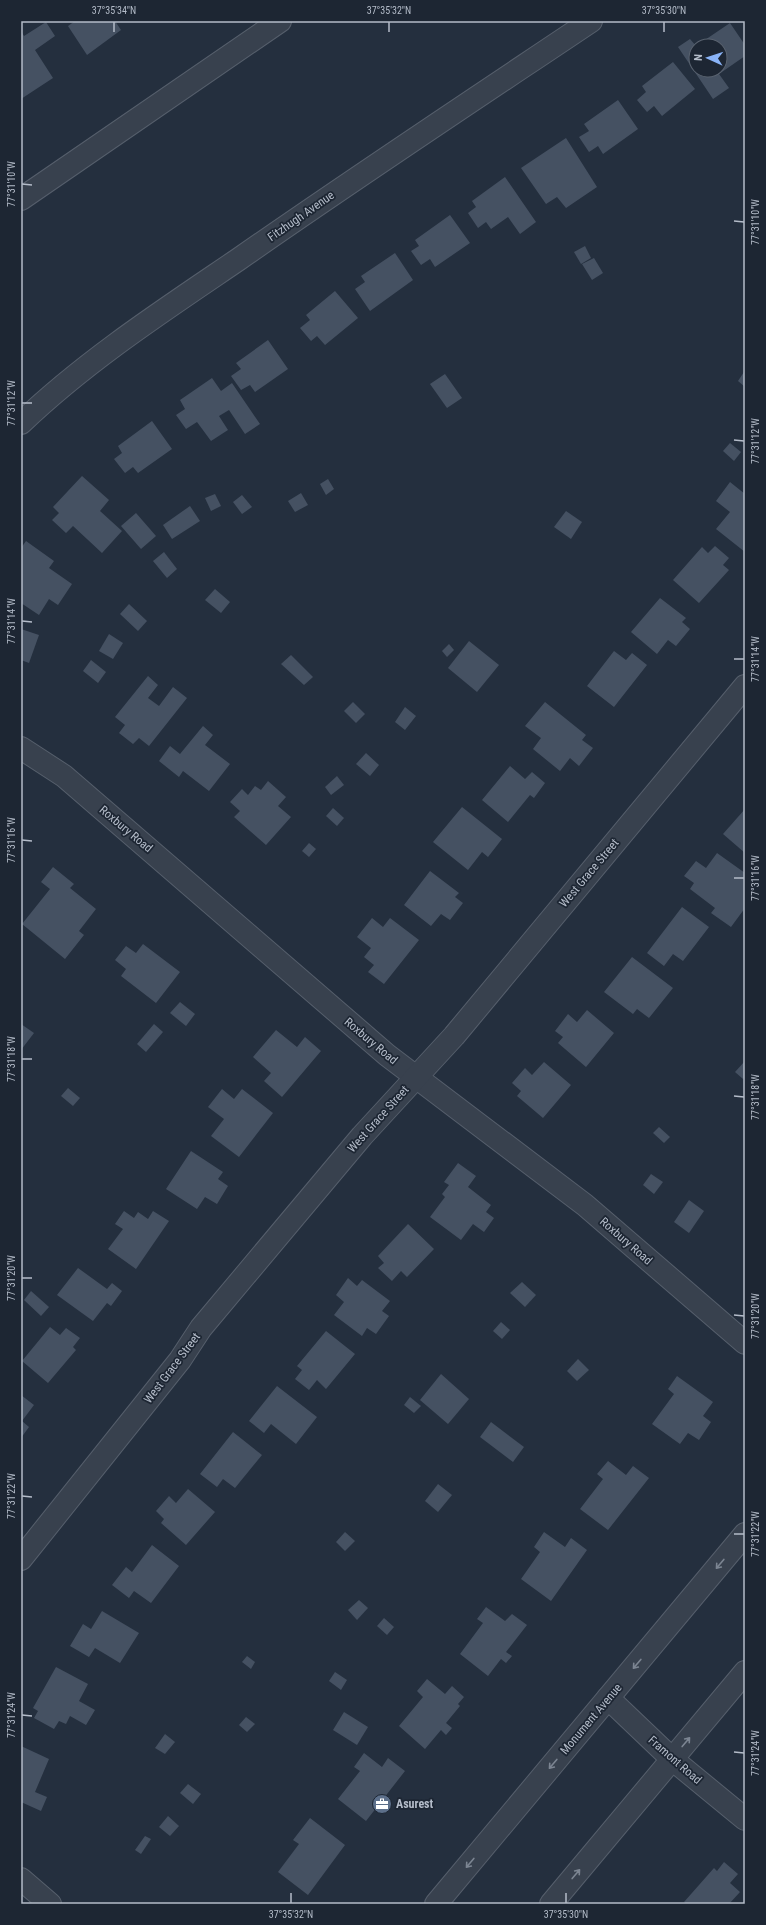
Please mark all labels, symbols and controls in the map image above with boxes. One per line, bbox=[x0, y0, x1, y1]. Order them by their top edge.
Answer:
text: 37°35'34"N bbox=[92, 5, 136, 16]
text: 37°35'32"N bbox=[367, 5, 411, 16]
text: 37°35'30"N bbox=[642, 5, 686, 16]
north arrow bbox=[688, 38, 728, 78]
text: N bbox=[692, 54, 705, 61]
text: 77°31'10"W bbox=[6, 161, 17, 207]
street label: Fitzhugh Avenue bbox=[265, 188, 337, 244]
text: 77°31'10"W bbox=[750, 199, 761, 245]
text: 77°31'12"W bbox=[6, 380, 17, 426]
text: 77°31'12"W bbox=[750, 418, 761, 464]
text: 77°31'14"W bbox=[6, 598, 17, 644]
text: 77°31'14"W bbox=[750, 636, 761, 682]
street label: Roxbury Road bbox=[97, 803, 155, 855]
text: 77°31'16"W bbox=[6, 817, 17, 863]
street label: West Grace Street bbox=[556, 836, 622, 910]
text: 77°31'16"W bbox=[750, 855, 761, 901]
street label: Roxbury Road bbox=[342, 1015, 400, 1067]
text: 77°31'18"W bbox=[6, 1036, 17, 1082]
text: 77°31'18"W bbox=[750, 1074, 761, 1120]
street label: West Grace Street bbox=[344, 1083, 412, 1155]
street label: Roxbury Road bbox=[597, 1214, 655, 1268]
text: 77°31'20"W bbox=[6, 1255, 17, 1301]
text: 77°31'20"W bbox=[750, 1293, 761, 1339]
street label: West Grace Street bbox=[141, 1330, 203, 1406]
text: 77°31'22"W bbox=[6, 1473, 17, 1519]
text: 77°31'22"W bbox=[750, 1511, 761, 1557]
one-way arrow bbox=[716, 1559, 725, 1569]
one-way arrow bbox=[632, 1658, 641, 1669]
street label: Monument Avenue bbox=[557, 1680, 625, 1757]
text: 77°31'24"W bbox=[6, 1692, 17, 1738]
text: 77°31'24"W bbox=[750, 1730, 761, 1776]
street label: Framont Road bbox=[645, 1733, 705, 1787]
one-way arrow bbox=[682, 1737, 691, 1748]
one-way arrow bbox=[549, 1758, 558, 1769]
office icon: Asurest bbox=[371, 1793, 393, 1815]
place label: Asurest bbox=[396, 1797, 434, 1811]
one-way arrow bbox=[466, 1858, 475, 1869]
one-way arrow bbox=[571, 1869, 580, 1880]
text: 37°35'32"N bbox=[269, 1909, 313, 1920]
text: 37°35'30"N bbox=[544, 1909, 588, 1920]

